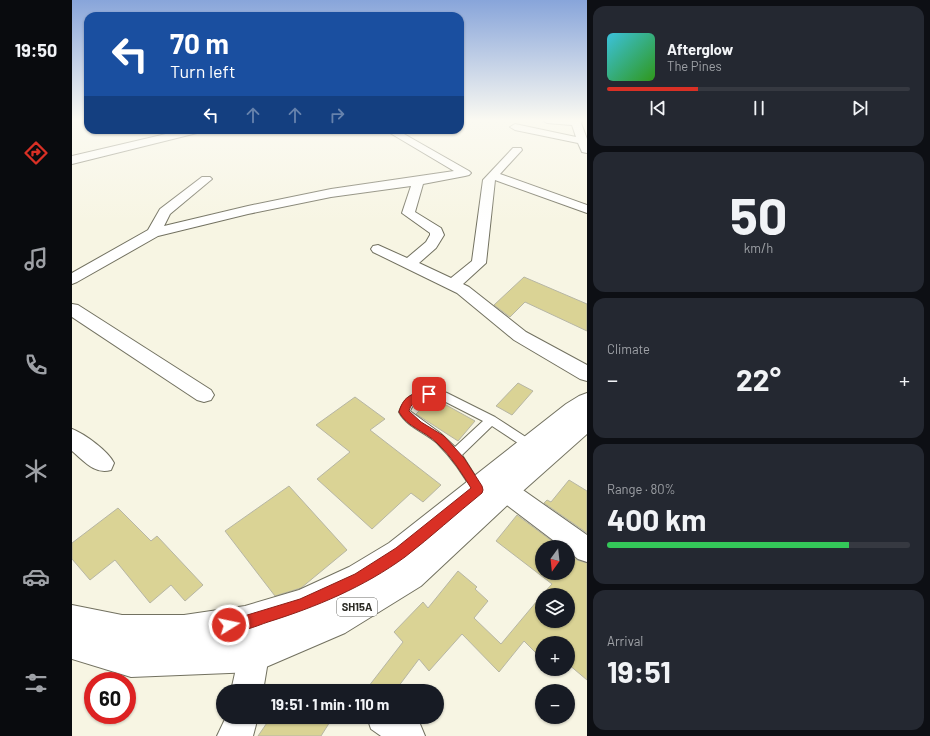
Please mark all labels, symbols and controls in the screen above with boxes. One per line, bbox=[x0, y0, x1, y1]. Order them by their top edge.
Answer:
text: 70 m bbox=[170, 26, 229, 60]
icon: left bbox=[104, 28, 156, 80]
text: 19:50 bbox=[15, 39, 57, 61]
text: Afterglow bbox=[667, 40, 733, 58]
text: The Pines bbox=[667, 58, 722, 74]
text: Turn left bbox=[170, 60, 236, 82]
icon: previous bbox=[647, 97, 669, 119]
icon: pause bbox=[748, 97, 770, 119]
icon: next bbox=[849, 97, 871, 119]
icon: left bbox=[200, 104, 222, 126]
icon: ahead bbox=[242, 104, 264, 126]
icon: ahead bbox=[284, 104, 306, 126]
icon: right bbox=[326, 104, 348, 126]
icon: directions bbox=[22, 139, 50, 167]
text: 50 bbox=[730, 183, 787, 245]
text: km/h bbox=[744, 240, 773, 256]
icon: music bbox=[22, 245, 50, 273]
text: Climate bbox=[607, 341, 650, 357]
icon: phone bbox=[22, 351, 50, 379]
text: 22° bbox=[736, 361, 781, 397]
text: − bbox=[607, 366, 618, 392]
text: + bbox=[899, 366, 910, 392]
pin bbox=[412, 377, 446, 411]
icon: arrive bbox=[418, 383, 440, 405]
icon: climate bbox=[22, 457, 50, 485]
text: Range · 80% bbox=[607, 481, 676, 497]
text: 400 km bbox=[607, 501, 706, 537]
north arrow bbox=[535, 540, 575, 580]
map controls bbox=[535, 540, 575, 724]
icon: car bbox=[22, 563, 50, 591]
button: layers bbox=[535, 588, 575, 628]
road number: SH15A bbox=[337, 598, 377, 616]
position arrow bbox=[208, 604, 250, 646]
text: Arrival bbox=[607, 633, 643, 649]
button: + bbox=[535, 636, 575, 676]
text: 19:51 bbox=[607, 653, 671, 689]
icon: filters bbox=[22, 669, 50, 697]
speed limit sign: 60 bbox=[84, 672, 136, 724]
button: − bbox=[535, 684, 575, 724]
text: 19:51 · 1 min · 110 m bbox=[271, 695, 389, 713]

